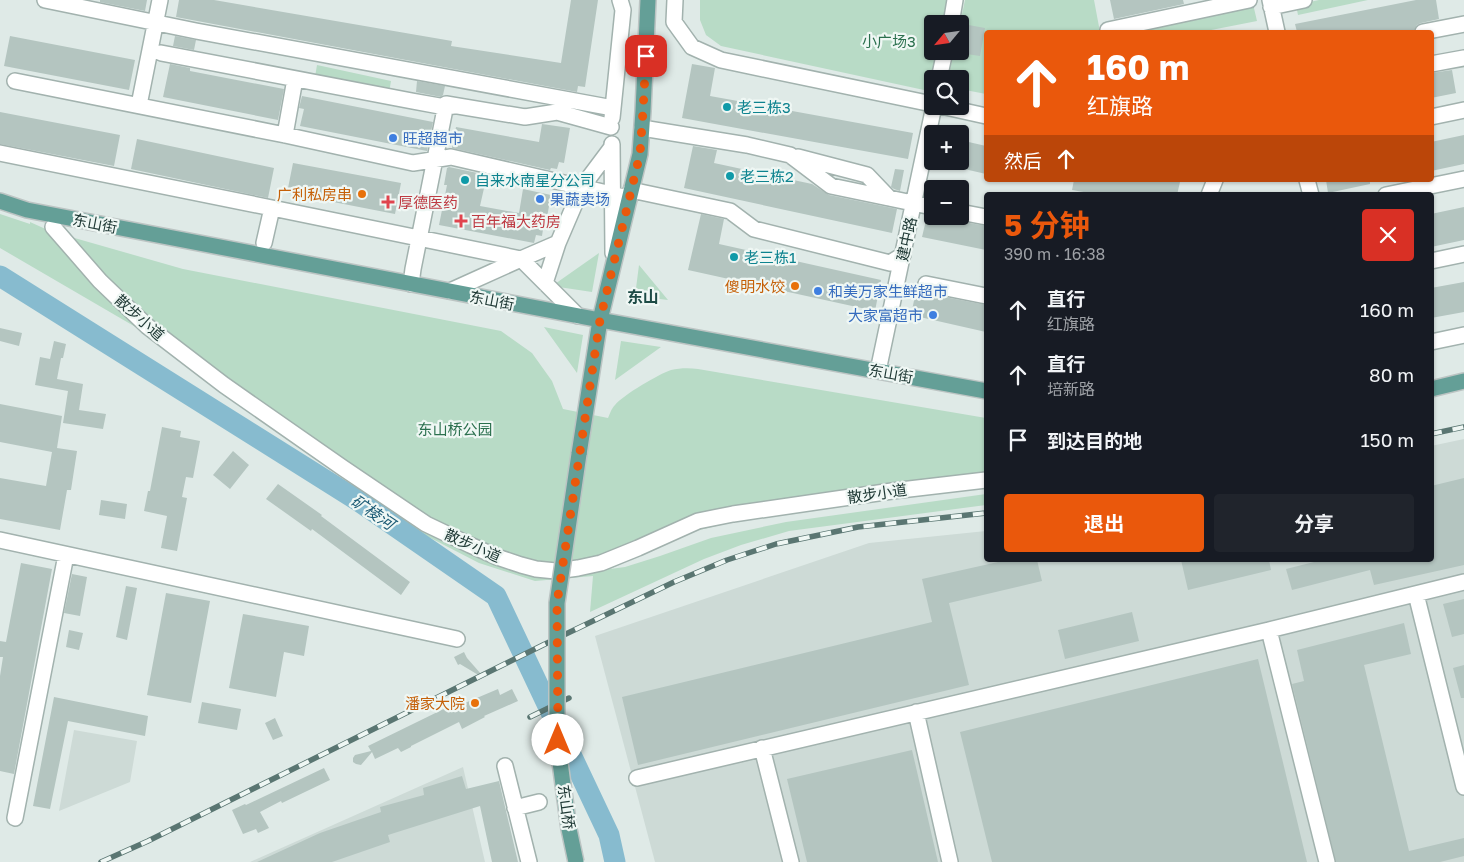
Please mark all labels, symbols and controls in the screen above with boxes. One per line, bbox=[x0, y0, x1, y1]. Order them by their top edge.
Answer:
north arrow bbox=[924, 15, 969, 60]
map controls bbox=[924, 15, 969, 225]
park label: 小广场3 bbox=[862, 32, 916, 50]
pin bbox=[625, 35, 667, 77]
icon: arrive bbox=[632, 42, 660, 70]
text: 160 m bbox=[1087, 46, 1189, 88]
icon: ahead bbox=[1004, 50, 1069, 115]
button: search bbox=[924, 70, 969, 115]
text: 红旗路 bbox=[1087, 92, 1153, 119]
place label: 老三栋3 bbox=[737, 98, 791, 116]
marker: 老三栋3 bbox=[721, 101, 733, 113]
button: + bbox=[924, 125, 969, 170]
place label: 旺超超市 bbox=[403, 129, 463, 147]
marker: 旺超超市 bbox=[387, 132, 399, 144]
icon: ahead bbox=[1052, 145, 1080, 173]
text: 然后 bbox=[1004, 149, 1042, 172]
place label: 老三栋2 bbox=[740, 167, 794, 185]
marker: 老三栋2 bbox=[724, 170, 736, 182]
place label: 自来水南星分公司 bbox=[475, 171, 595, 189]
marker: 自来水南星分公司 bbox=[459, 174, 471, 186]
button: − bbox=[924, 180, 969, 225]
place label: 广利私房串 bbox=[277, 185, 352, 203]
marker: 广利私房串 bbox=[356, 188, 368, 200]
place label: 果蔬卖场 bbox=[550, 190, 610, 208]
place label: 厚德医药 bbox=[398, 193, 458, 211]
marker: 果蔬卖场 bbox=[534, 193, 546, 205]
marker: 厚德医药 bbox=[382, 196, 394, 208]
text: 5 分钟 bbox=[1004, 207, 1090, 243]
button: close bbox=[1362, 209, 1414, 261]
street label: 东山街 bbox=[71, 210, 119, 236]
place label: 百年福大药房 bbox=[471, 212, 561, 230]
marker: 百年福大药房 bbox=[455, 215, 467, 227]
street label: 建中路 bbox=[893, 215, 919, 263]
text: 390 m · 16:38 bbox=[1004, 244, 1105, 264]
place label: 老三栋1 bbox=[744, 248, 796, 266]
marker: 老三栋1 bbox=[728, 251, 740, 263]
place label: 傻明水饺 bbox=[725, 277, 785, 295]
marker: 傻明水饺 bbox=[789, 280, 801, 292]
place label: 和美万家生鲜超市 bbox=[828, 282, 948, 300]
marker: 和美万家生鲜超市 bbox=[812, 285, 824, 297]
street label: 东山街 bbox=[468, 287, 516, 313]
district label: 东山 bbox=[627, 287, 659, 307]
text: 直行 bbox=[1047, 287, 1085, 310]
street label: 散步小道 bbox=[112, 290, 168, 344]
icon: ahead bbox=[1004, 296, 1032, 324]
text: 160 m bbox=[1360, 298, 1414, 321]
place label: 大家富超市 bbox=[848, 306, 923, 324]
marker: 大家富超市 bbox=[927, 309, 939, 321]
text: 红旗路 bbox=[1047, 314, 1095, 334]
text: 直行 bbox=[1047, 352, 1085, 375]
street label: 东山街 bbox=[867, 360, 915, 386]
icon: ahead bbox=[1004, 361, 1032, 389]
text: 80 m bbox=[1369, 363, 1414, 386]
text: 培新路 bbox=[1047, 379, 1095, 399]
park label: 东山桥公园 bbox=[417, 420, 493, 438]
icon: arrive bbox=[1004, 426, 1032, 454]
text: 150 m bbox=[1360, 428, 1414, 451]
text: 到达目的地 bbox=[1047, 429, 1142, 452]
street label: 散步小道 bbox=[846, 480, 908, 506]
water label: 矿棱河 bbox=[348, 490, 401, 535]
button: 退出 bbox=[1004, 494, 1204, 552]
button: 分享 bbox=[1214, 494, 1414, 552]
street label: 散步小道 bbox=[442, 525, 504, 565]
place label: 潘家大院 bbox=[405, 694, 465, 712]
marker: 潘家大院 bbox=[469, 697, 481, 709]
position arrow bbox=[531, 713, 583, 765]
street label: 东山桥 bbox=[555, 783, 579, 831]

